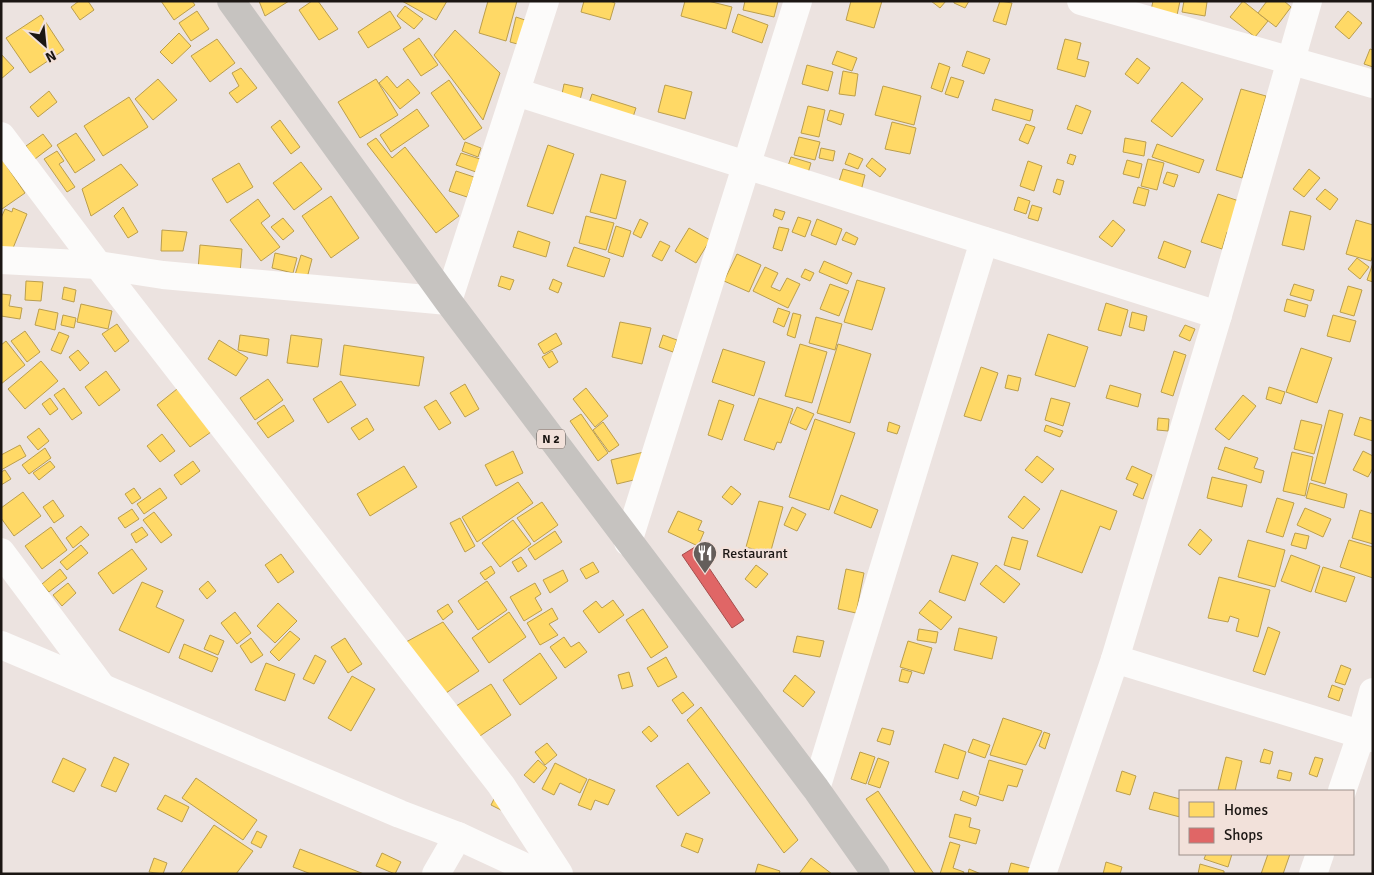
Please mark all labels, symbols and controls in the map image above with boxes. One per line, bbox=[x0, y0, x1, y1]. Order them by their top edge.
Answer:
north arrow bbox=[20, 20, 70, 70]
text: N bbox=[42, 46, 59, 66]
road number: N 2 bbox=[537, 429, 565, 448]
restaurant icon: Restaurant bbox=[692, 540, 718, 574]
place label: Restaurant bbox=[722, 545, 788, 562]
legend bbox=[1179, 790, 1354, 855]
text: Homes bbox=[1224, 801, 1268, 819]
text: Shops bbox=[1224, 826, 1263, 844]

